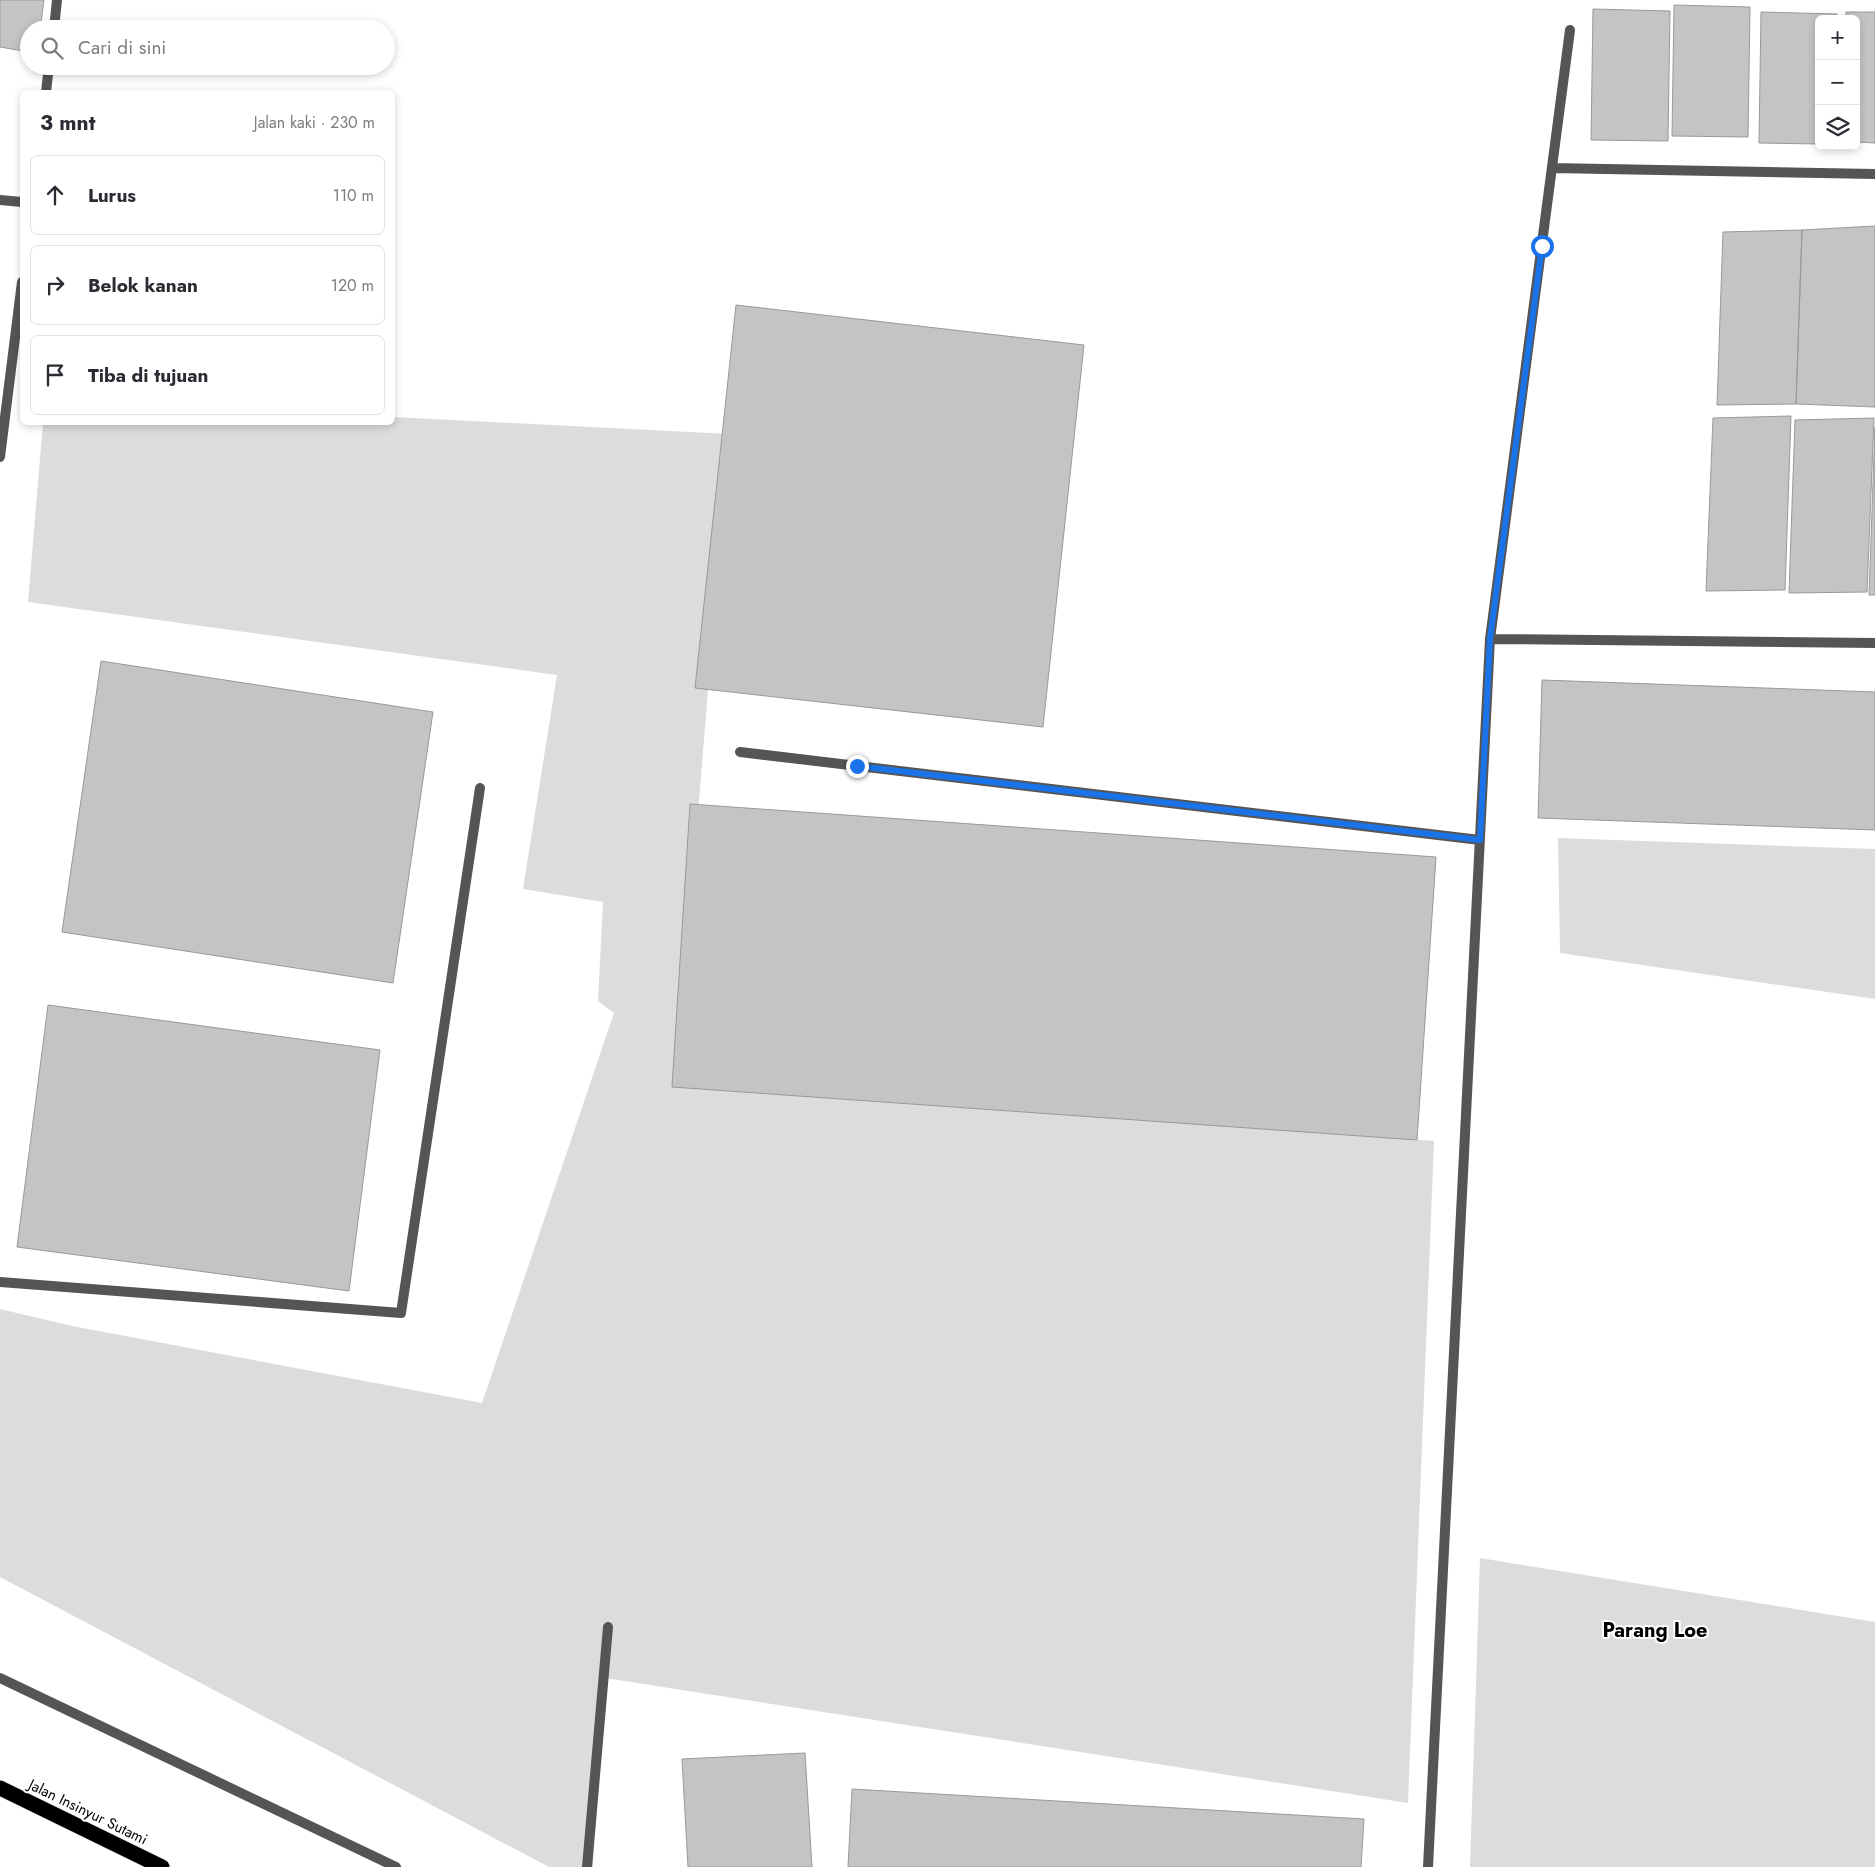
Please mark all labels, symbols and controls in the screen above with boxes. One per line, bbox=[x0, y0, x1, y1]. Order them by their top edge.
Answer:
map controls bbox=[1815, 15, 1860, 150]
button: + bbox=[1815, 15, 1860, 60]
search box bbox=[20, 20, 395, 75]
icon: search bbox=[38, 34, 66, 62]
text: Cari di sini bbox=[78, 34, 166, 61]
button: − bbox=[1815, 60, 1860, 105]
button: layers bbox=[1815, 105, 1860, 150]
text: 3 mnt bbox=[40, 108, 95, 138]
text: Jalan kaki · 230 m bbox=[254, 111, 375, 134]
icon: ahead bbox=[41, 181, 69, 209]
text: Lurus bbox=[88, 182, 136, 209]
text: 110 m bbox=[333, 184, 374, 207]
route start bbox=[1531, 235, 1554, 258]
icon: right bbox=[41, 271, 69, 299]
text: Belok kanan bbox=[88, 272, 198, 299]
text: 120 m bbox=[331, 274, 374, 297]
icon: arrive bbox=[41, 361, 69, 389]
text: Tiba di tujuan bbox=[88, 362, 208, 389]
route end bbox=[846, 755, 869, 778]
district label: Parang Loe bbox=[1602, 1616, 1708, 1645]
street label: Jalan Insinyur Sutami bbox=[23, 1773, 151, 1850]

